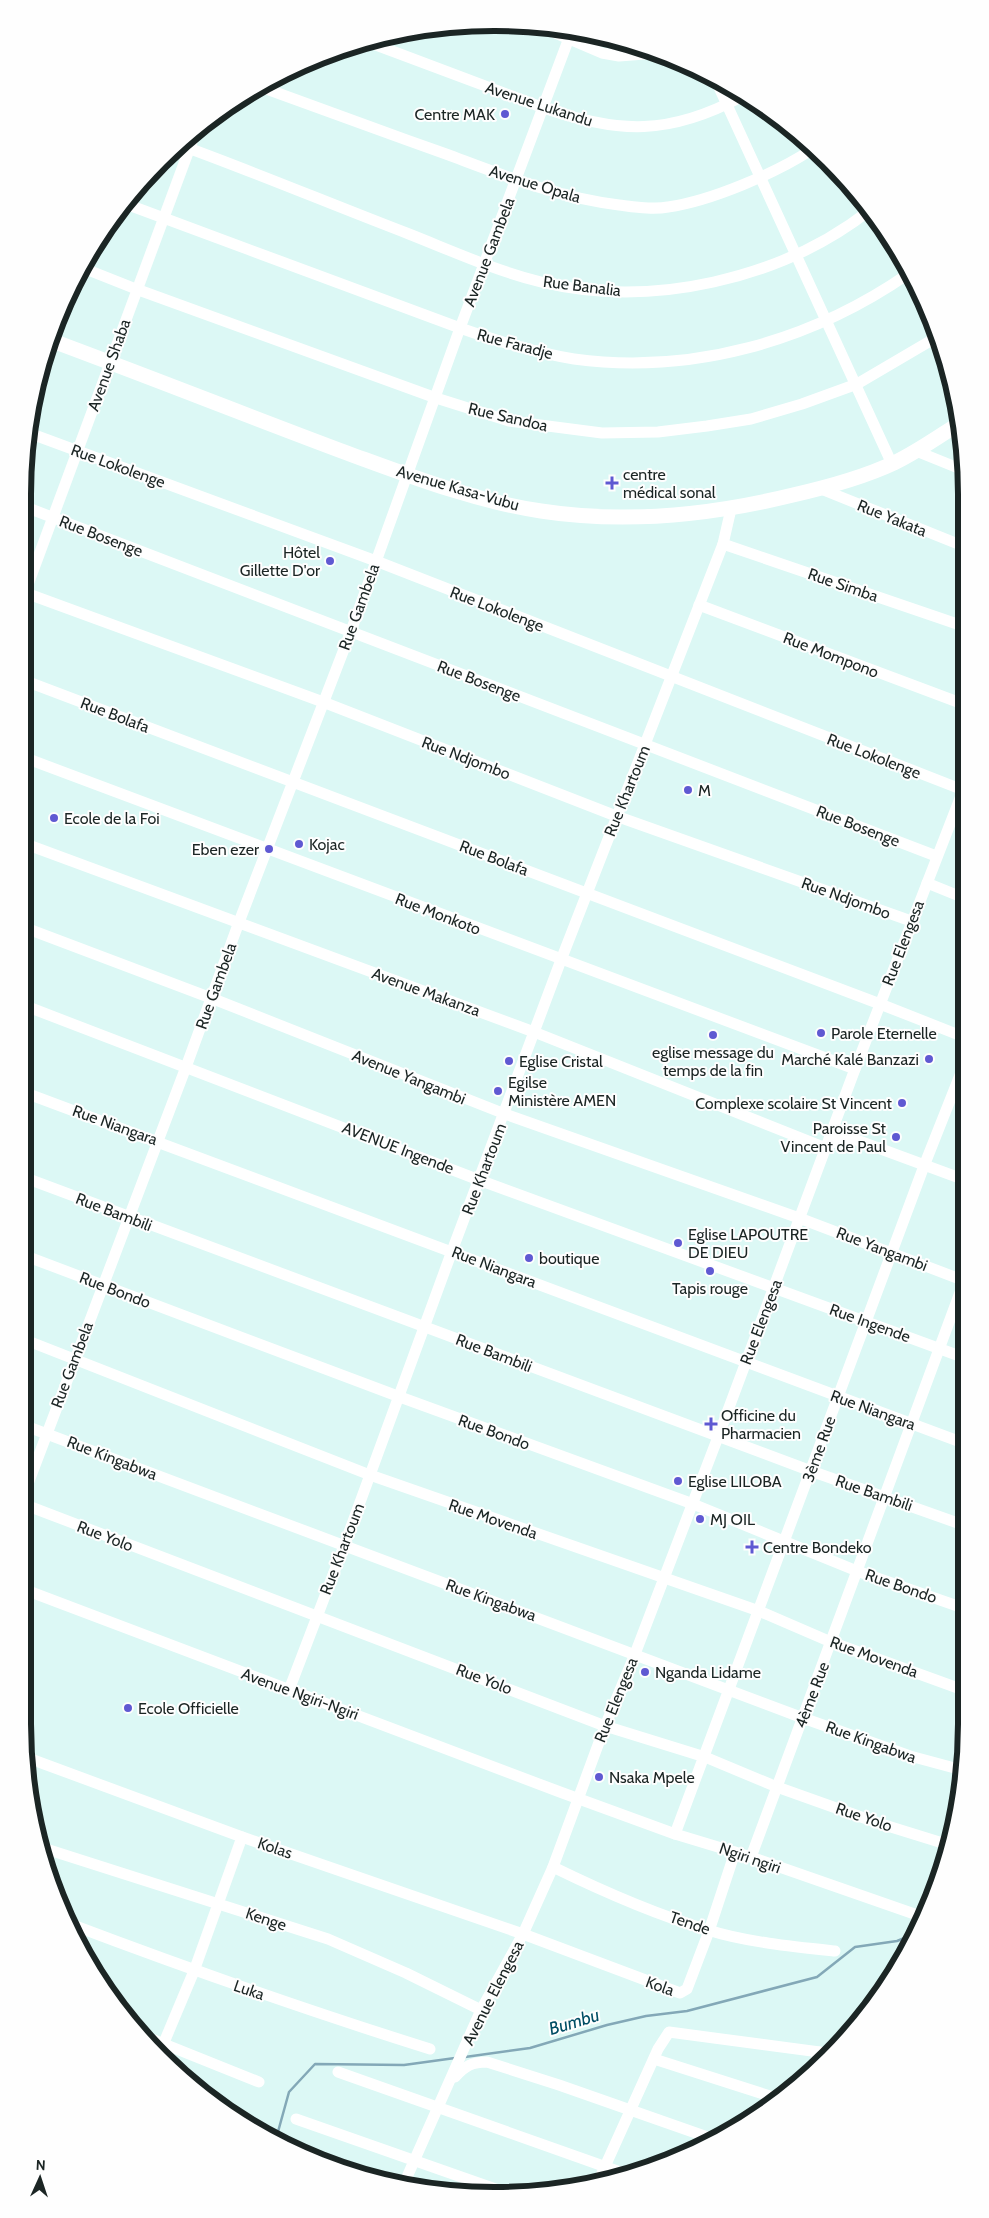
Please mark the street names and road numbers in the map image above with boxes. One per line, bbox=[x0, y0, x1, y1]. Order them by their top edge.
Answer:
street label: Avenue Lukandu bbox=[483, 78, 595, 130]
street label: Avenue Opala bbox=[487, 161, 583, 207]
street label: Avenue Gambela bbox=[459, 194, 519, 309]
street label: Rue Banalia bbox=[542, 272, 622, 300]
street label: Avenue Shaba bbox=[84, 316, 135, 414]
street label: Rue Faradje bbox=[475, 325, 555, 363]
street label: Rue Sandoa bbox=[466, 399, 550, 435]
street label: Rue Lokolenge bbox=[68, 440, 168, 492]
street label: Avenue Kasa-Vubu bbox=[394, 461, 522, 515]
street label: Rue Yakata bbox=[855, 496, 930, 541]
street label: Rue Bosenge bbox=[57, 511, 145, 561]
street label: Rue Gambela bbox=[335, 561, 384, 653]
street label: Rue Simba bbox=[805, 564, 881, 606]
street label: Rue Lokolenge bbox=[447, 582, 547, 636]
street label: Rue Mompono bbox=[781, 628, 882, 682]
street label: Rue Bosenge bbox=[435, 656, 523, 706]
street label: Rue Bolafa bbox=[78, 693, 152, 737]
street label: Rue Lokolenge bbox=[824, 729, 924, 783]
street label: Rue Ndjombo bbox=[419, 732, 513, 784]
street label: Rue Khartoum bbox=[600, 743, 654, 839]
street label: Rue Bosenge bbox=[814, 801, 902, 851]
street label: Rue Bolafa bbox=[457, 836, 531, 880]
street label: Rue Ndjombo bbox=[799, 873, 893, 923]
street label: Rue Monkoto bbox=[393, 889, 484, 939]
street label: Rue Elengesa bbox=[878, 897, 928, 988]
street label: Rue Gambela bbox=[192, 940, 241, 1032]
street label: Avenue Makanza bbox=[369, 964, 483, 1021]
street label: Avenue Yangambi bbox=[349, 1046, 469, 1108]
street label: Rue Niangara bbox=[70, 1101, 160, 1149]
street label: AVENUE Ingende bbox=[339, 1118, 457, 1178]
street label: Rue Khartoum bbox=[458, 1120, 510, 1218]
street label: Rue Bambili bbox=[73, 1189, 155, 1235]
street label: Rue Yangambi bbox=[834, 1223, 930, 1275]
street label: Rue Niangara bbox=[449, 1242, 539, 1292]
street label: Rue Bondo bbox=[77, 1268, 153, 1312]
street label: Rue Elengesa bbox=[736, 1276, 786, 1367]
street label: Rue Ingende bbox=[827, 1300, 913, 1346]
street label: Rue Gambela bbox=[47, 1319, 97, 1411]
street label: Rue Bambili bbox=[453, 1330, 535, 1376]
street label: Rue Niangara bbox=[828, 1386, 918, 1434]
street label: Rue Bondo bbox=[456, 1410, 532, 1454]
street label: 3ème Rue bbox=[798, 1413, 840, 1485]
street label: Rue Kingabwa bbox=[64, 1432, 160, 1484]
street label: Rue Bambili bbox=[833, 1471, 915, 1515]
street label: Rue Movenda bbox=[446, 1495, 540, 1543]
street label: Rue Khartoum bbox=[316, 1500, 368, 1598]
street label: Rue Yolo bbox=[74, 1517, 136, 1555]
street label: Rue Bondo bbox=[863, 1565, 940, 1607]
street label: Rue Kingabwa bbox=[443, 1575, 539, 1625]
street label: Rue Movenda bbox=[827, 1632, 921, 1682]
street label: Rue Elengesa bbox=[590, 1655, 642, 1745]
street label: 4ème Rue bbox=[791, 1659, 833, 1731]
street label: Rue Yolo bbox=[453, 1660, 515, 1698]
street label: Avenue Ngiri-Ngiri bbox=[239, 1664, 361, 1724]
street label: Rue Kingabwa bbox=[823, 1717, 919, 1767]
street label: Rue Yolo bbox=[833, 1798, 895, 1836]
street label: Kolas bbox=[255, 1833, 295, 1863]
street label: Ngiri ngiri bbox=[717, 1839, 783, 1877]
street label: Kenge bbox=[243, 1904, 289, 1934]
street label: Tende bbox=[667, 1907, 713, 1939]
street label: Avenue Elengesa bbox=[459, 1937, 528, 2048]
street label: Kola bbox=[643, 1972, 677, 2000]
street label: Luka bbox=[231, 1976, 267, 2004]

